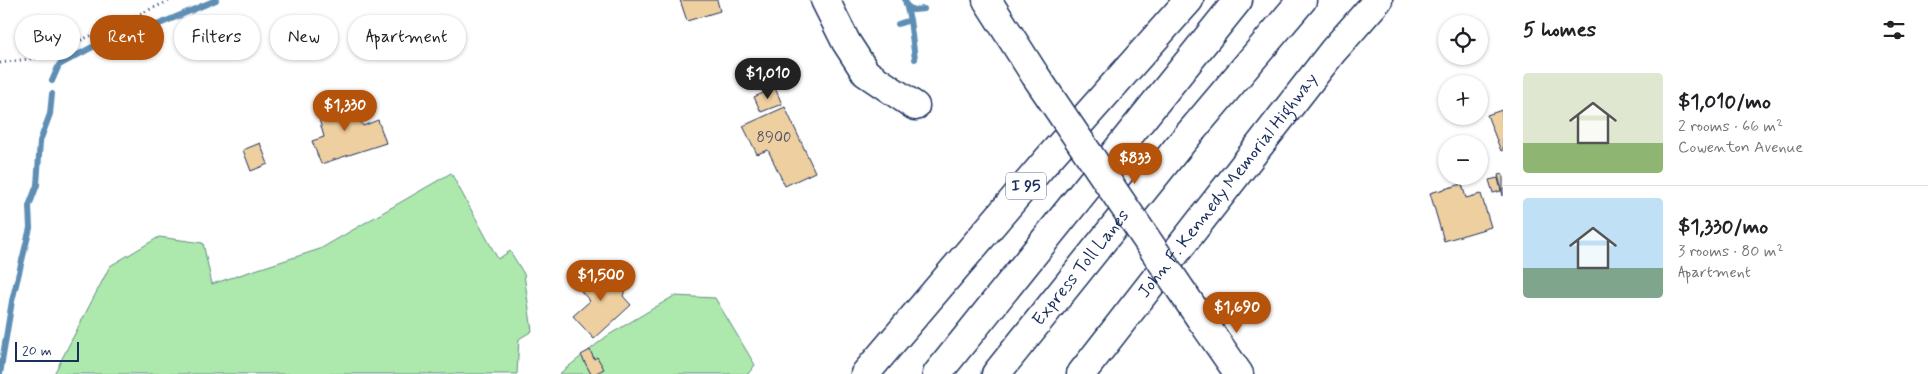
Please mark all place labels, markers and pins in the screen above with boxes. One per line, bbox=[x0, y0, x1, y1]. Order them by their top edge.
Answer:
pin: $1,010 bbox=[727, 58, 809, 100]
pin: $1,330 bbox=[304, 90, 386, 132]
pin: $833 bbox=[1105, 142, 1165, 185]
pin: $1,500 bbox=[560, 260, 642, 302]
pin: $1,690 bbox=[1196, 292, 1278, 334]

